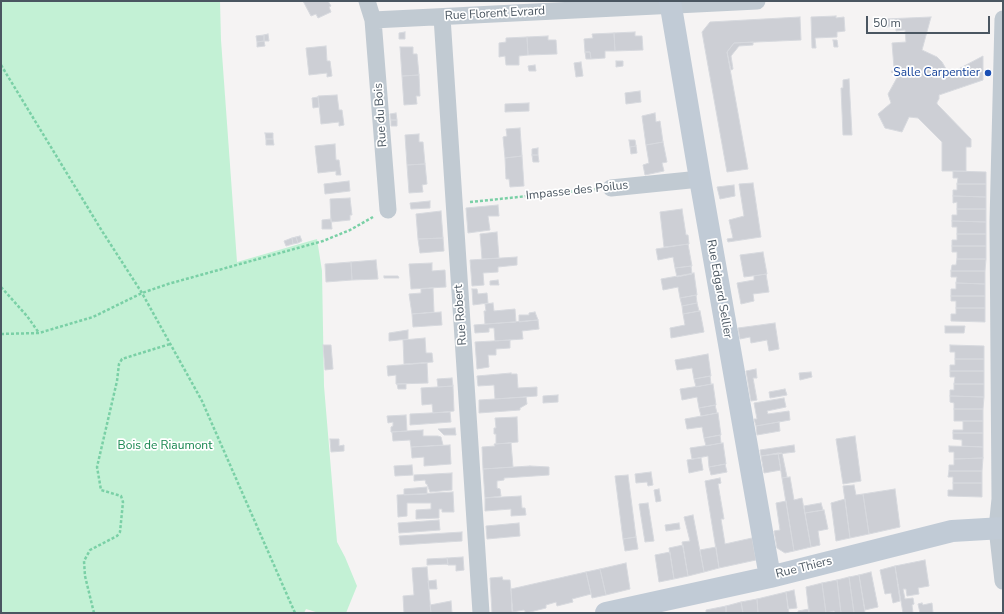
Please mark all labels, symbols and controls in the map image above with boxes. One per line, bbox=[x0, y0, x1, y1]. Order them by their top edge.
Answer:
street label: Rue Florent Evrard bbox=[444, 4, 546, 24]
scale bar bbox=[868, 8, 992, 34]
text: 50 m bbox=[873, 15, 901, 31]
place label: Salle Carpentier bbox=[893, 66, 980, 80]
marker: Salle Carpentier bbox=[983, 68, 993, 78]
street label: Rue du Bois bbox=[372, 82, 390, 148]
street label: Impasse des Poilus bbox=[525, 178, 629, 204]
street label: Rue Edgard Sellier bbox=[703, 238, 735, 340]
street label: Rue Robert bbox=[452, 284, 470, 346]
park label: Bois de Riaumont bbox=[118, 439, 212, 453]
street label: Rue Thiers bbox=[774, 554, 834, 582]

